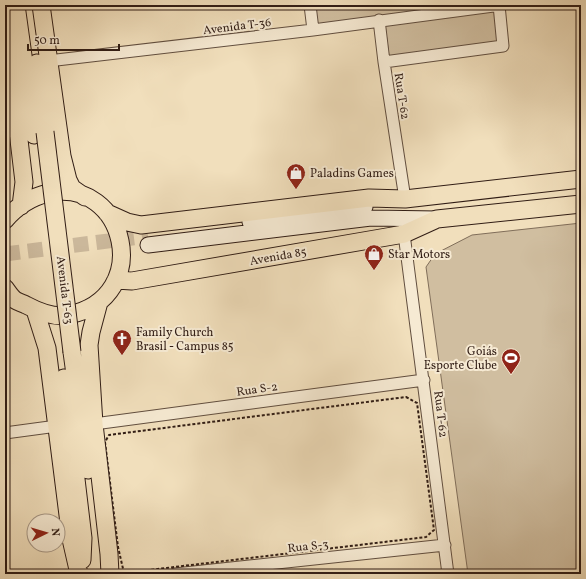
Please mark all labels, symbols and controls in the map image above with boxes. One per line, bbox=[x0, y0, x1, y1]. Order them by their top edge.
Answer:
street label: Avenida T-36 bbox=[202, 15, 272, 39]
scale bar bbox=[28, 26, 119, 52]
text: 50 m bbox=[34, 33, 60, 49]
street label: Rua T-62 bbox=[389, 72, 413, 121]
shop icon: Paladins Games bbox=[285, 162, 307, 190]
place label: Paladins Games bbox=[310, 166, 394, 182]
shop icon: Star Motors bbox=[363, 243, 385, 271]
street label: Avenida 85 bbox=[249, 244, 308, 270]
place label: Star Motors bbox=[388, 247, 450, 263]
street label: Avenida T-63 bbox=[52, 255, 76, 325]
place label: Family Church Brasil - Campus 85 bbox=[136, 325, 234, 355]
church icon: Family Church Brasil - Campus 85 bbox=[111, 328, 133, 356]
place label: Goiás Esporte Clube bbox=[424, 344, 497, 374]
sports icon: Goiás Esporte Clube bbox=[500, 347, 522, 375]
street label: Rua S-2 bbox=[236, 379, 279, 401]
street label: Rua T-62 bbox=[429, 390, 451, 438]
north arrow bbox=[26, 513, 66, 553]
text: N bbox=[47, 528, 62, 537]
street label: Rua S-3 bbox=[287, 537, 329, 557]

